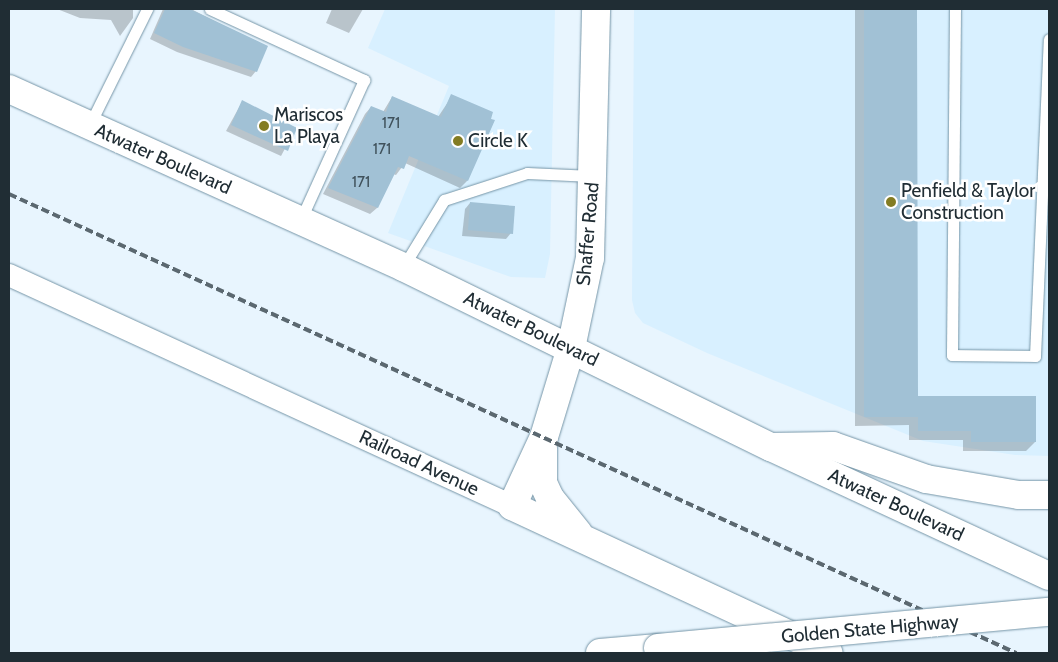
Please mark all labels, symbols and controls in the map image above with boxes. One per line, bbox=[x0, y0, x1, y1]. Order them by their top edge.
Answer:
place label: Mariscos La Playa bbox=[274, 104, 343, 148]
house number: 171 bbox=[382, 113, 400, 133]
street label: Atwater Boulevard bbox=[91, 119, 235, 199]
marker: Mariscos La Playa bbox=[258, 120, 270, 132]
place label: Circle K bbox=[468, 130, 528, 152]
marker: Circle K bbox=[452, 135, 464, 147]
house number: 171 bbox=[373, 139, 391, 159]
house number: 171 bbox=[352, 172, 370, 192]
place label: Penfield & Taylor Construction bbox=[901, 180, 1035, 224]
street label: Shaffer Road bbox=[572, 181, 604, 287]
marker: Penfield & Taylor Construction bbox=[885, 196, 897, 208]
street label: Atwater Boulevard bbox=[460, 287, 602, 371]
street label: Railroad Avenue bbox=[356, 425, 482, 501]
street label: Atwater Boulevard bbox=[825, 464, 967, 546]
street label: Golden State Highway bbox=[780, 610, 960, 648]

